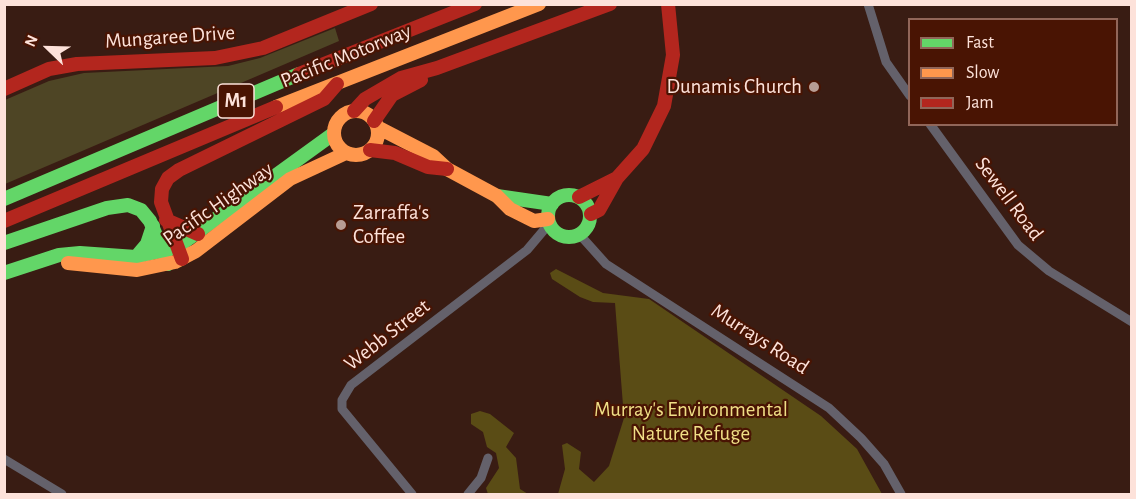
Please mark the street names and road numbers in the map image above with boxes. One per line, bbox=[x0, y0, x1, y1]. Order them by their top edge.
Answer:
street label: Pacific Motorway bbox=[277, 18, 415, 94]
street label: Mungaree Drive bbox=[104, 20, 236, 54]
road number: M1 bbox=[218, 84, 254, 118]
street label: Sewell Road bbox=[969, 152, 1049, 246]
street label: Pacific Highway bbox=[158, 157, 278, 251]
street label: Webb Street bbox=[339, 294, 435, 376]
street label: Murrays Road bbox=[706, 298, 814, 380]

